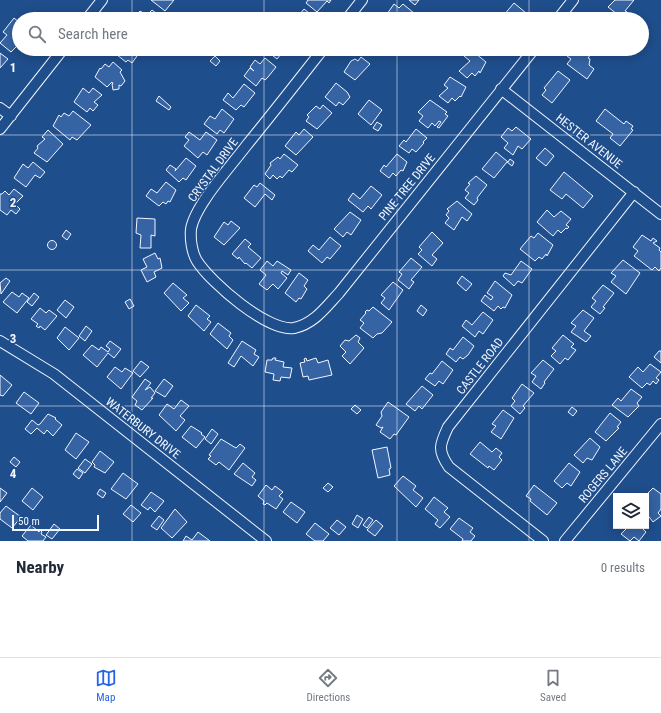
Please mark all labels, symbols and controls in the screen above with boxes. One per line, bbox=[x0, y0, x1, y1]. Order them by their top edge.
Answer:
search box bbox=[12, 12, 649, 56]
icon: search bbox=[26, 23, 48, 45]
text: Search here bbox=[58, 25, 128, 43]
text: 1 bbox=[10, 60, 16, 75]
street label: HESTER AVENUE bbox=[553, 111, 625, 171]
street label: CRYSTAL DRIVE bbox=[185, 135, 241, 205]
street label: PINE TREE DRIVE bbox=[376, 151, 438, 223]
text: 2 bbox=[10, 195, 17, 210]
text: 3 bbox=[10, 331, 16, 346]
street label: CASTLE ROAD bbox=[454, 335, 506, 397]
street label: WATERBURY DRIVE bbox=[103, 394, 183, 462]
street label: ROGERS LANE bbox=[576, 444, 630, 506]
text: 4 bbox=[10, 466, 17, 481]
map controls bbox=[613, 493, 649, 529]
button: layers bbox=[613, 493, 649, 529]
scale bar bbox=[12, 513, 99, 532]
text: 50 m bbox=[18, 515, 40, 528]
text: Nearby bbox=[16, 557, 64, 577]
text: 0 results bbox=[601, 560, 645, 575]
tab: Map bbox=[95, 667, 117, 704]
tab: Directions bbox=[306, 667, 350, 704]
tab: Saved bbox=[540, 667, 566, 704]

